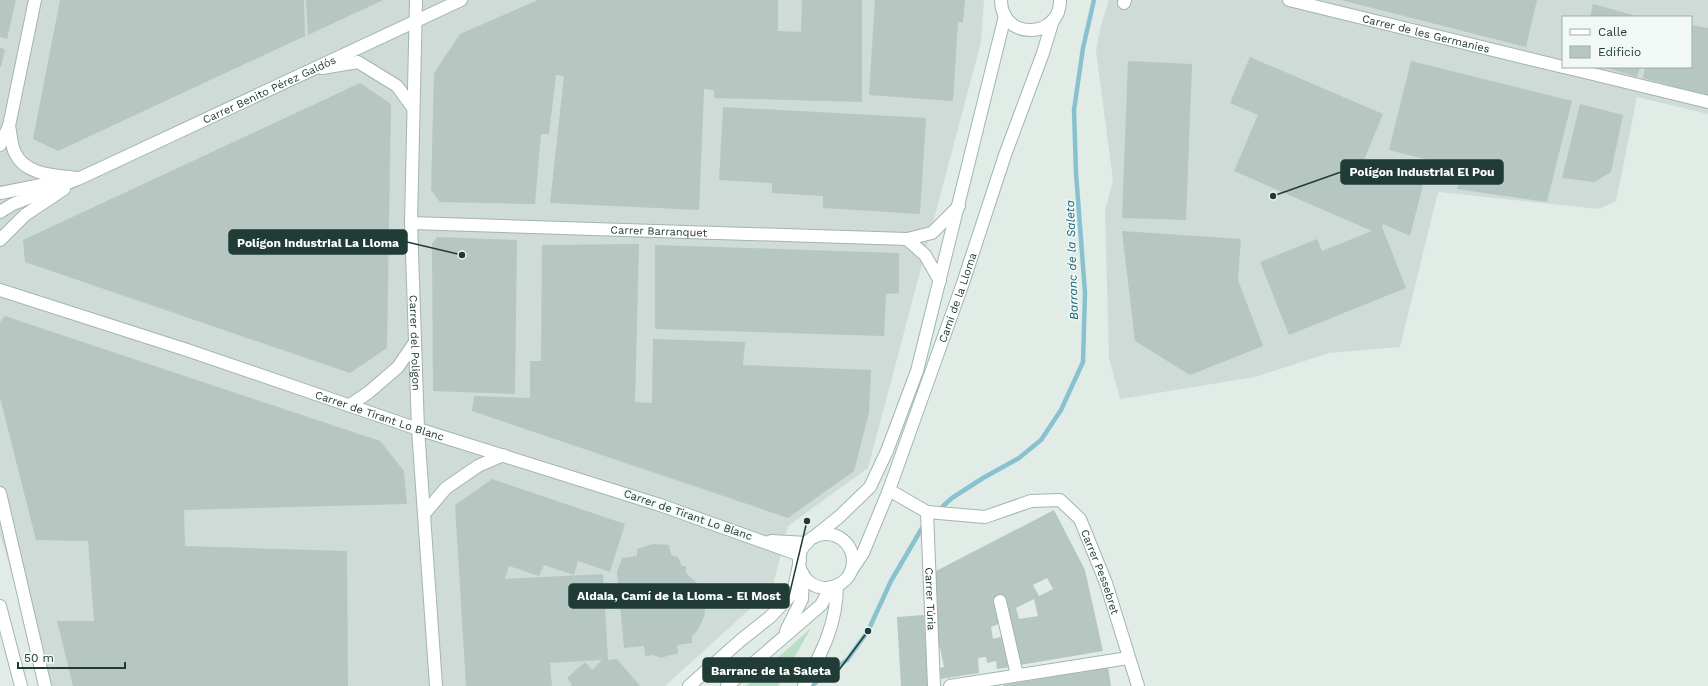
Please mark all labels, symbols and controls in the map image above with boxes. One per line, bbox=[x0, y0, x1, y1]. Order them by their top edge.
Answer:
street label: Carrer de les Germanies bbox=[1361, 12, 1491, 55]
legend bbox=[1562, 16, 1692, 68]
text: Calle bbox=[1598, 25, 1627, 39]
text: Edificio bbox=[1598, 45, 1641, 59]
street label: Carrer Benito Pérez Galdós bbox=[201, 53, 338, 126]
callout: Polígon Industrial El Pou bbox=[1341, 160, 1503, 184]
text: Polígon Industrial El Pou bbox=[1349, 165, 1495, 179]
water label: Barranc de la Saleta bbox=[1063, 199, 1081, 320]
street label: Carrer Barranquet bbox=[610, 223, 708, 239]
callout: Polígon Industrial La Lloma bbox=[229, 230, 407, 254]
text: Polígon Industrial La Lloma bbox=[237, 236, 399, 250]
street label: Camí de la Lloma bbox=[936, 251, 979, 344]
street label: Carrer del Poligon bbox=[407, 295, 423, 391]
street label: Carrer de Tirant Lo Blanc bbox=[314, 388, 446, 443]
street label: Carrer de Tirant Lo Blanc bbox=[622, 487, 754, 543]
street label: Carrer Pessebret bbox=[1078, 527, 1122, 616]
street label: Carrer Túria bbox=[923, 567, 938, 631]
callout: Aldaia, Camí de la Lloma - El Most bbox=[569, 584, 789, 608]
text: Aldaia, Camí de la Lloma - El Most bbox=[577, 589, 782, 603]
scale bar bbox=[18, 644, 125, 670]
text: 50 m bbox=[24, 651, 54, 665]
callout: Barranc de la Saleta bbox=[703, 658, 839, 682]
text: Barranc de la Saleta bbox=[711, 664, 831, 678]

